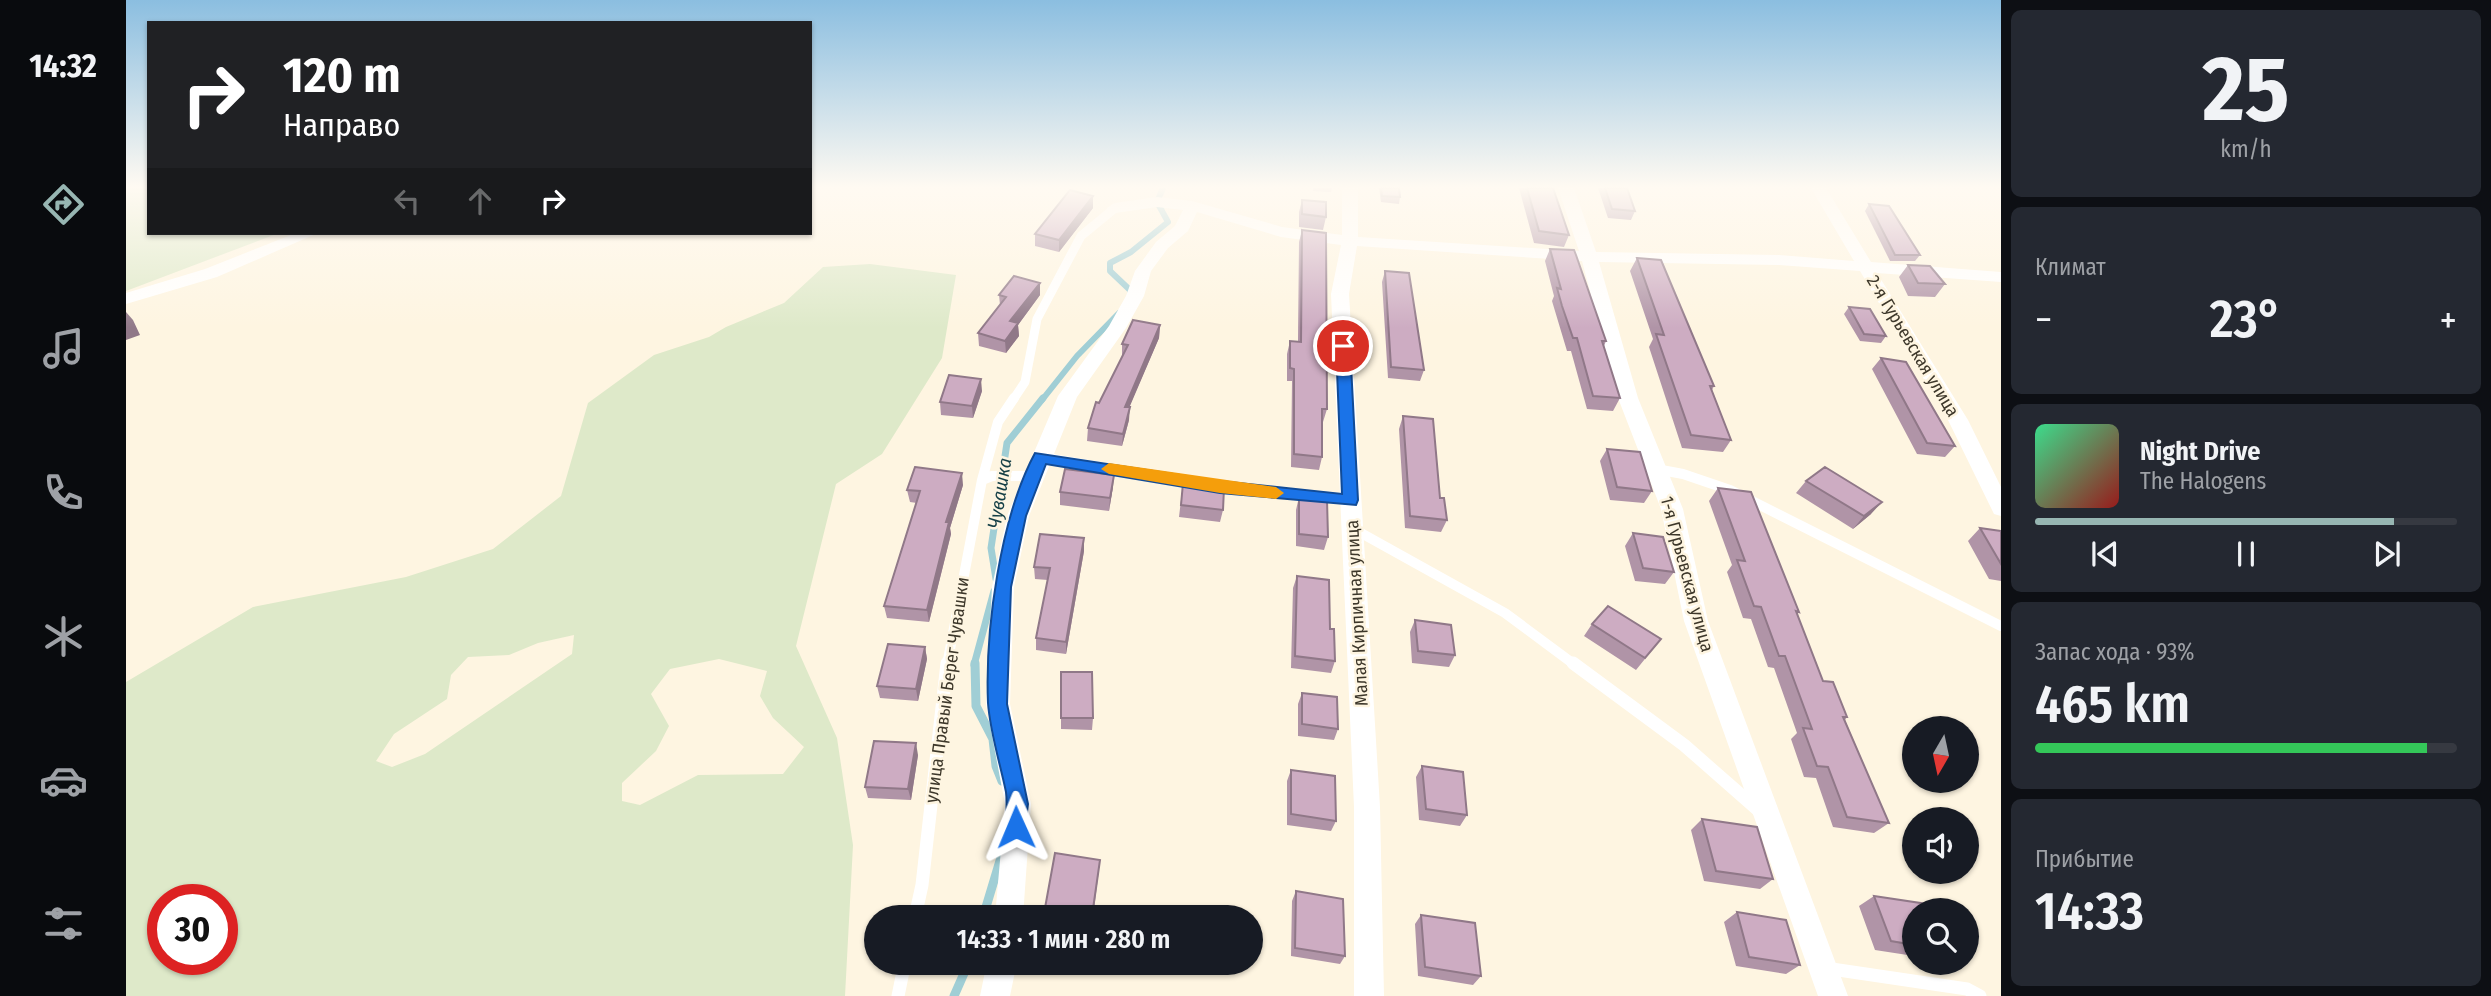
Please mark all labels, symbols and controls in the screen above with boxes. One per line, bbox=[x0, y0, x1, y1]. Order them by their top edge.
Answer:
text: 25 bbox=[2203, 35, 2289, 144]
text: 120 m bbox=[283, 46, 401, 105]
text: 14:32 bbox=[29, 47, 97, 85]
icon: right bbox=[168, 49, 259, 140]
text: Направо bbox=[283, 106, 400, 144]
text: km/h bbox=[2220, 135, 2272, 163]
icon: directions bbox=[39, 180, 88, 229]
icon: left bbox=[388, 182, 426, 220]
icon: ahead bbox=[461, 182, 499, 220]
icon: right bbox=[534, 182, 572, 220]
text: Климат bbox=[2035, 253, 2106, 281]
street label: 2-я Гурьевская улица bbox=[1862, 271, 1964, 421]
text: 23° bbox=[2210, 288, 2282, 351]
text: − bbox=[2035, 297, 2052, 343]
text: + bbox=[2440, 297, 2457, 343]
pin bbox=[1313, 316, 1373, 376]
icon: music bbox=[39, 324, 88, 373]
icon: arrive bbox=[1324, 327, 1362, 365]
text: Night Drive bbox=[2140, 436, 2260, 467]
water label: Чувашка bbox=[983, 456, 1016, 530]
text: The Halogens bbox=[2140, 467, 2266, 495]
icon: phone bbox=[39, 468, 88, 517]
street label: 1-я Гурьевская улица bbox=[1656, 494, 1718, 654]
street label: Малая Кирпичная улица bbox=[1341, 519, 1373, 707]
icon: previous bbox=[2086, 535, 2124, 573]
icon: pause bbox=[2227, 535, 2265, 573]
icon: next bbox=[2368, 535, 2406, 573]
street label: улица Правый Берег Чувашки bbox=[920, 576, 974, 804]
icon: climate bbox=[39, 612, 88, 661]
text: Запас хода · 93% bbox=[2035, 638, 2194, 666]
text: 465 km bbox=[2035, 673, 2190, 736]
north arrow bbox=[1902, 716, 1979, 793]
map controls bbox=[1902, 716, 1979, 975]
icon: car bbox=[39, 756, 88, 805]
position arrow bbox=[979, 790, 1053, 864]
button: sound bbox=[1902, 807, 1979, 884]
text: Прибытие bbox=[2035, 845, 2134, 873]
text: 14:33 bbox=[2035, 880, 2144, 943]
speed limit sign: 30 bbox=[147, 884, 238, 975]
button: search bbox=[1902, 898, 1979, 975]
icon: filters bbox=[39, 899, 88, 948]
text: 14:33 · 1 мин · 280 m bbox=[957, 924, 1170, 955]

